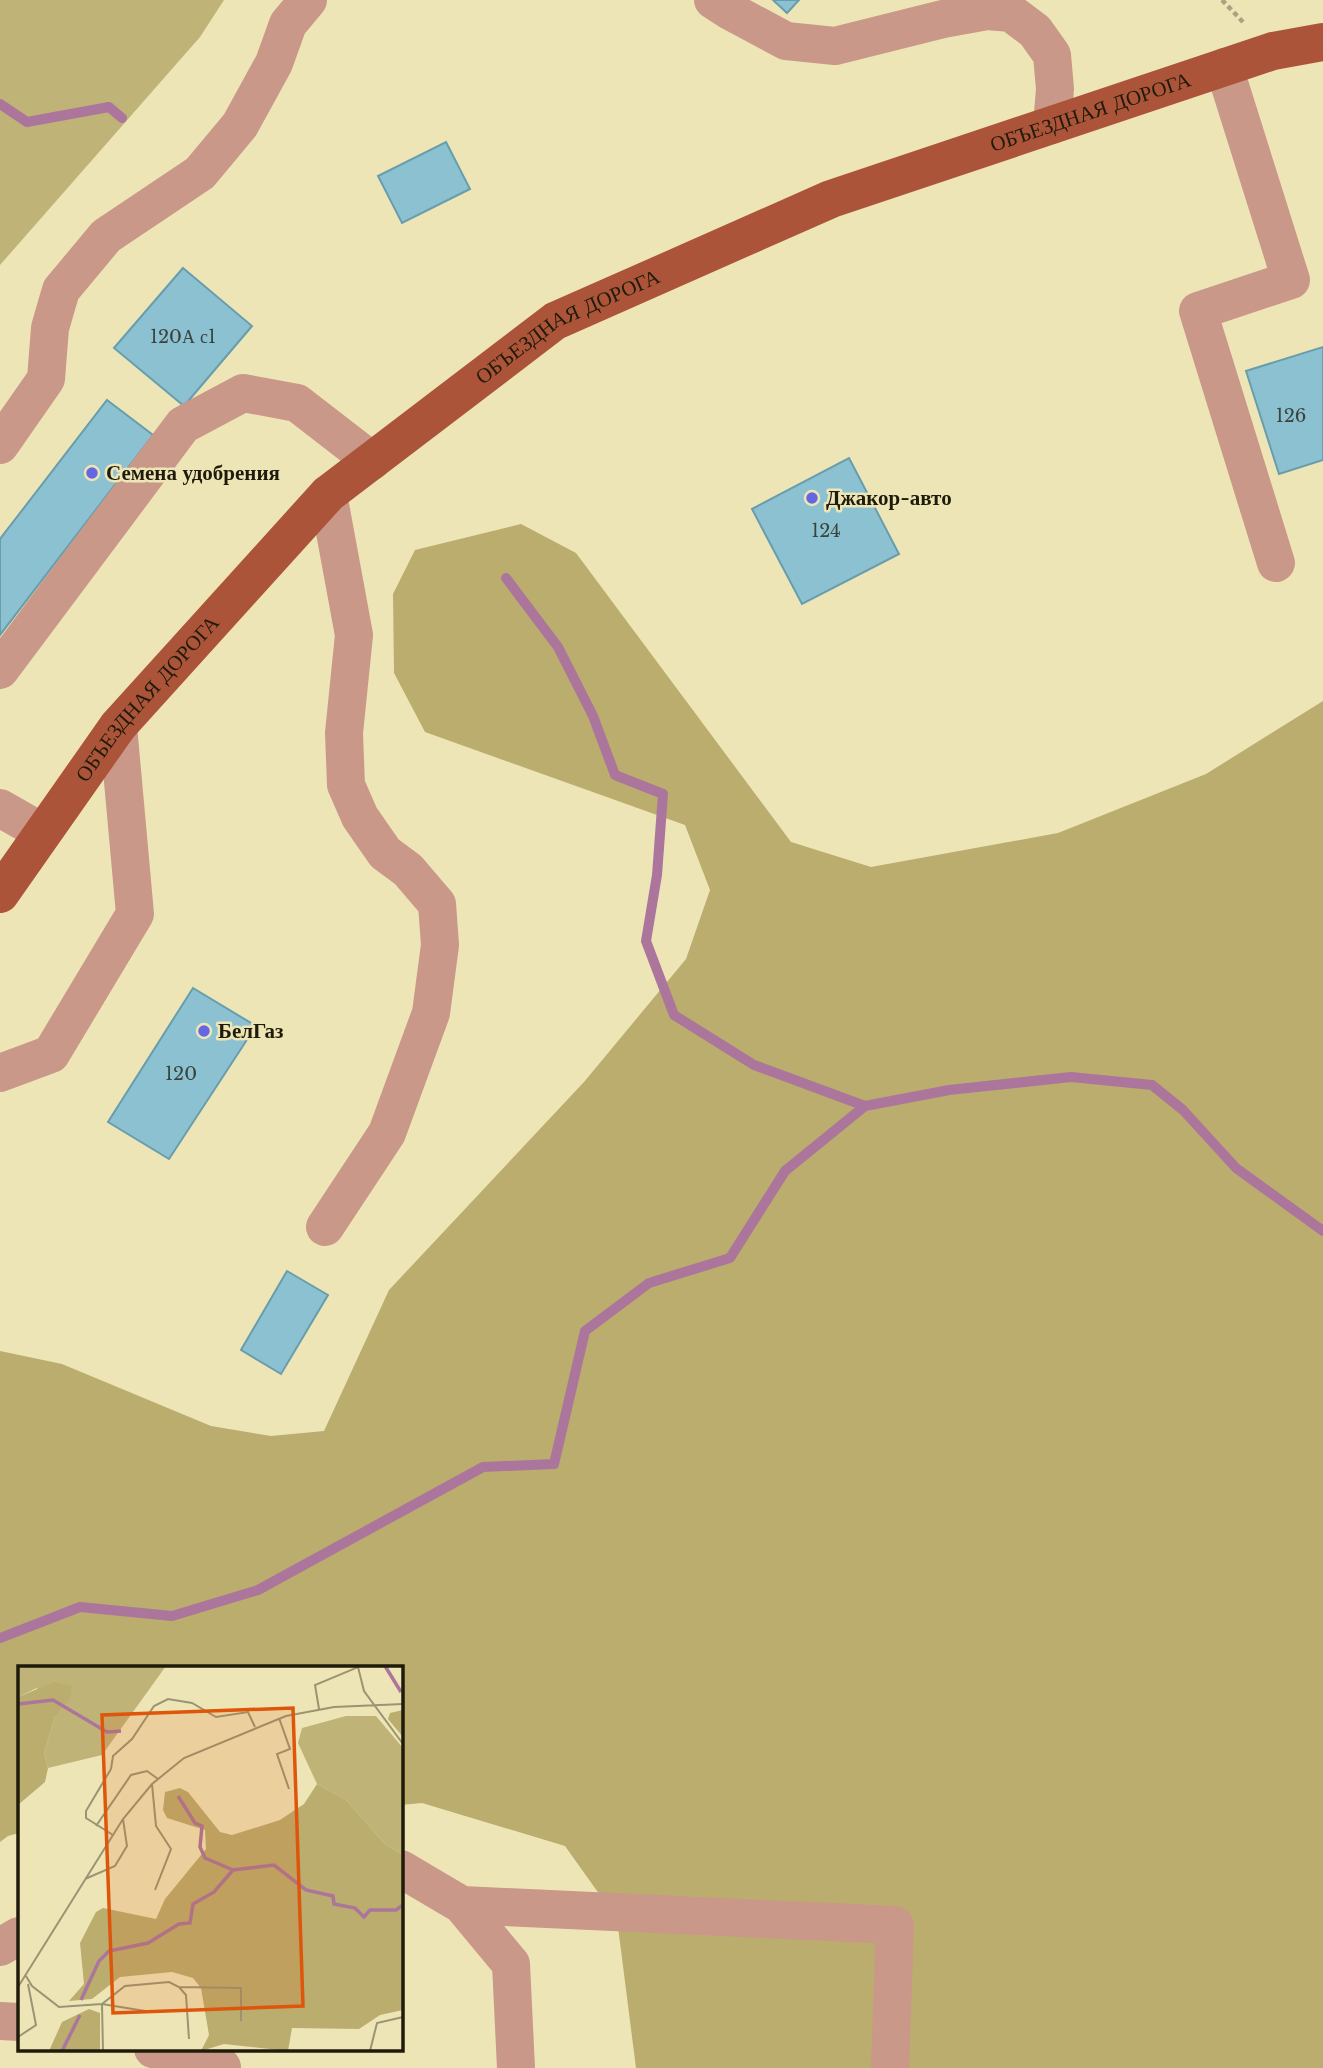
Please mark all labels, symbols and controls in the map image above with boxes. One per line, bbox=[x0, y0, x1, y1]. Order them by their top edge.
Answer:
street label: ОБЪЕЗДНАЯ ДОРОГА bbox=[987, 66, 1195, 158]
street label: ОБЪЕЗДНАЯ ДОРОГА bbox=[470, 263, 665, 390]
house number: 120А с1 bbox=[150, 326, 216, 348]
house number: 126 bbox=[1276, 405, 1306, 427]
place label: Семена удобрения bbox=[106, 460, 280, 486]
marker: Семена удобрения bbox=[84, 465, 100, 481]
place label: Джакор-авто bbox=[826, 485, 952, 511]
marker: Джакор-авто bbox=[804, 490, 820, 506]
house number: 124 bbox=[811, 520, 841, 542]
street label: ОБЪЕЗДНАЯ ДОРОГА bbox=[70, 609, 225, 787]
place label: БелГаз bbox=[218, 1018, 283, 1044]
marker: БелГаз bbox=[196, 1023, 212, 1039]
house number: 120 bbox=[165, 1063, 197, 1085]
inset map bbox=[18, 1666, 402, 2050]

